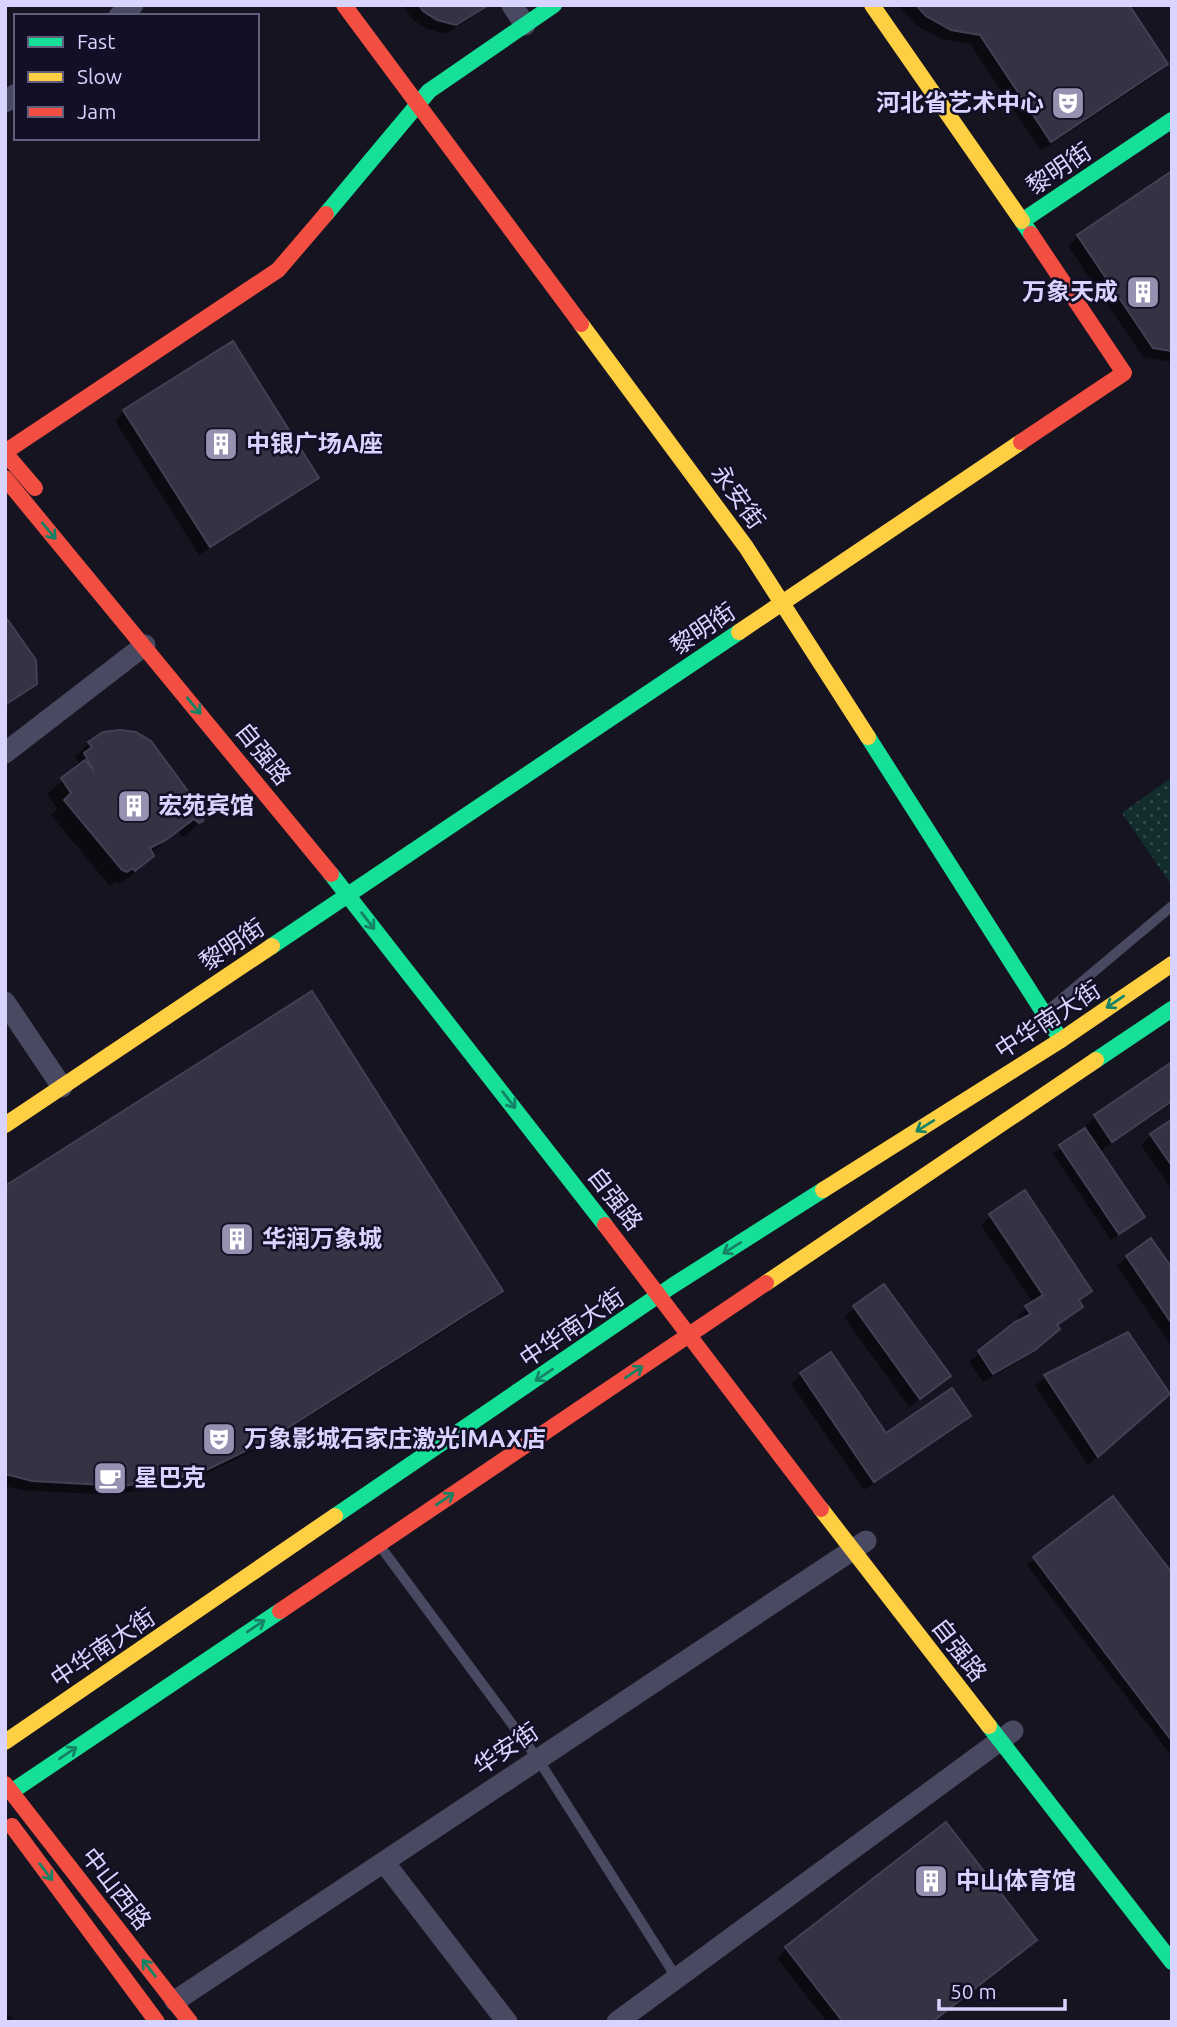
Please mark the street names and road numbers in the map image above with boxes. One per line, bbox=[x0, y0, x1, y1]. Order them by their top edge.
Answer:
street label: 黎明街 bbox=[1021, 137, 1096, 200]
street label: 永安街 bbox=[706, 460, 770, 534]
street label: 黎明街 bbox=[665, 597, 740, 660]
street label: 自强路 bbox=[230, 717, 297, 790]
street label: 黎明街 bbox=[194, 913, 269, 976]
street label: 中华南大街 bbox=[990, 976, 1105, 1064]
street label: 自强路 bbox=[583, 1162, 648, 1235]
street label: 中华南大街 bbox=[514, 1283, 629, 1372]
street label: 中华南大街 bbox=[45, 1603, 160, 1692]
street label: 自强路 bbox=[927, 1613, 992, 1686]
street label: 华安街 bbox=[468, 1717, 543, 1780]
street label: 中山西路 bbox=[76, 1843, 157, 1935]

